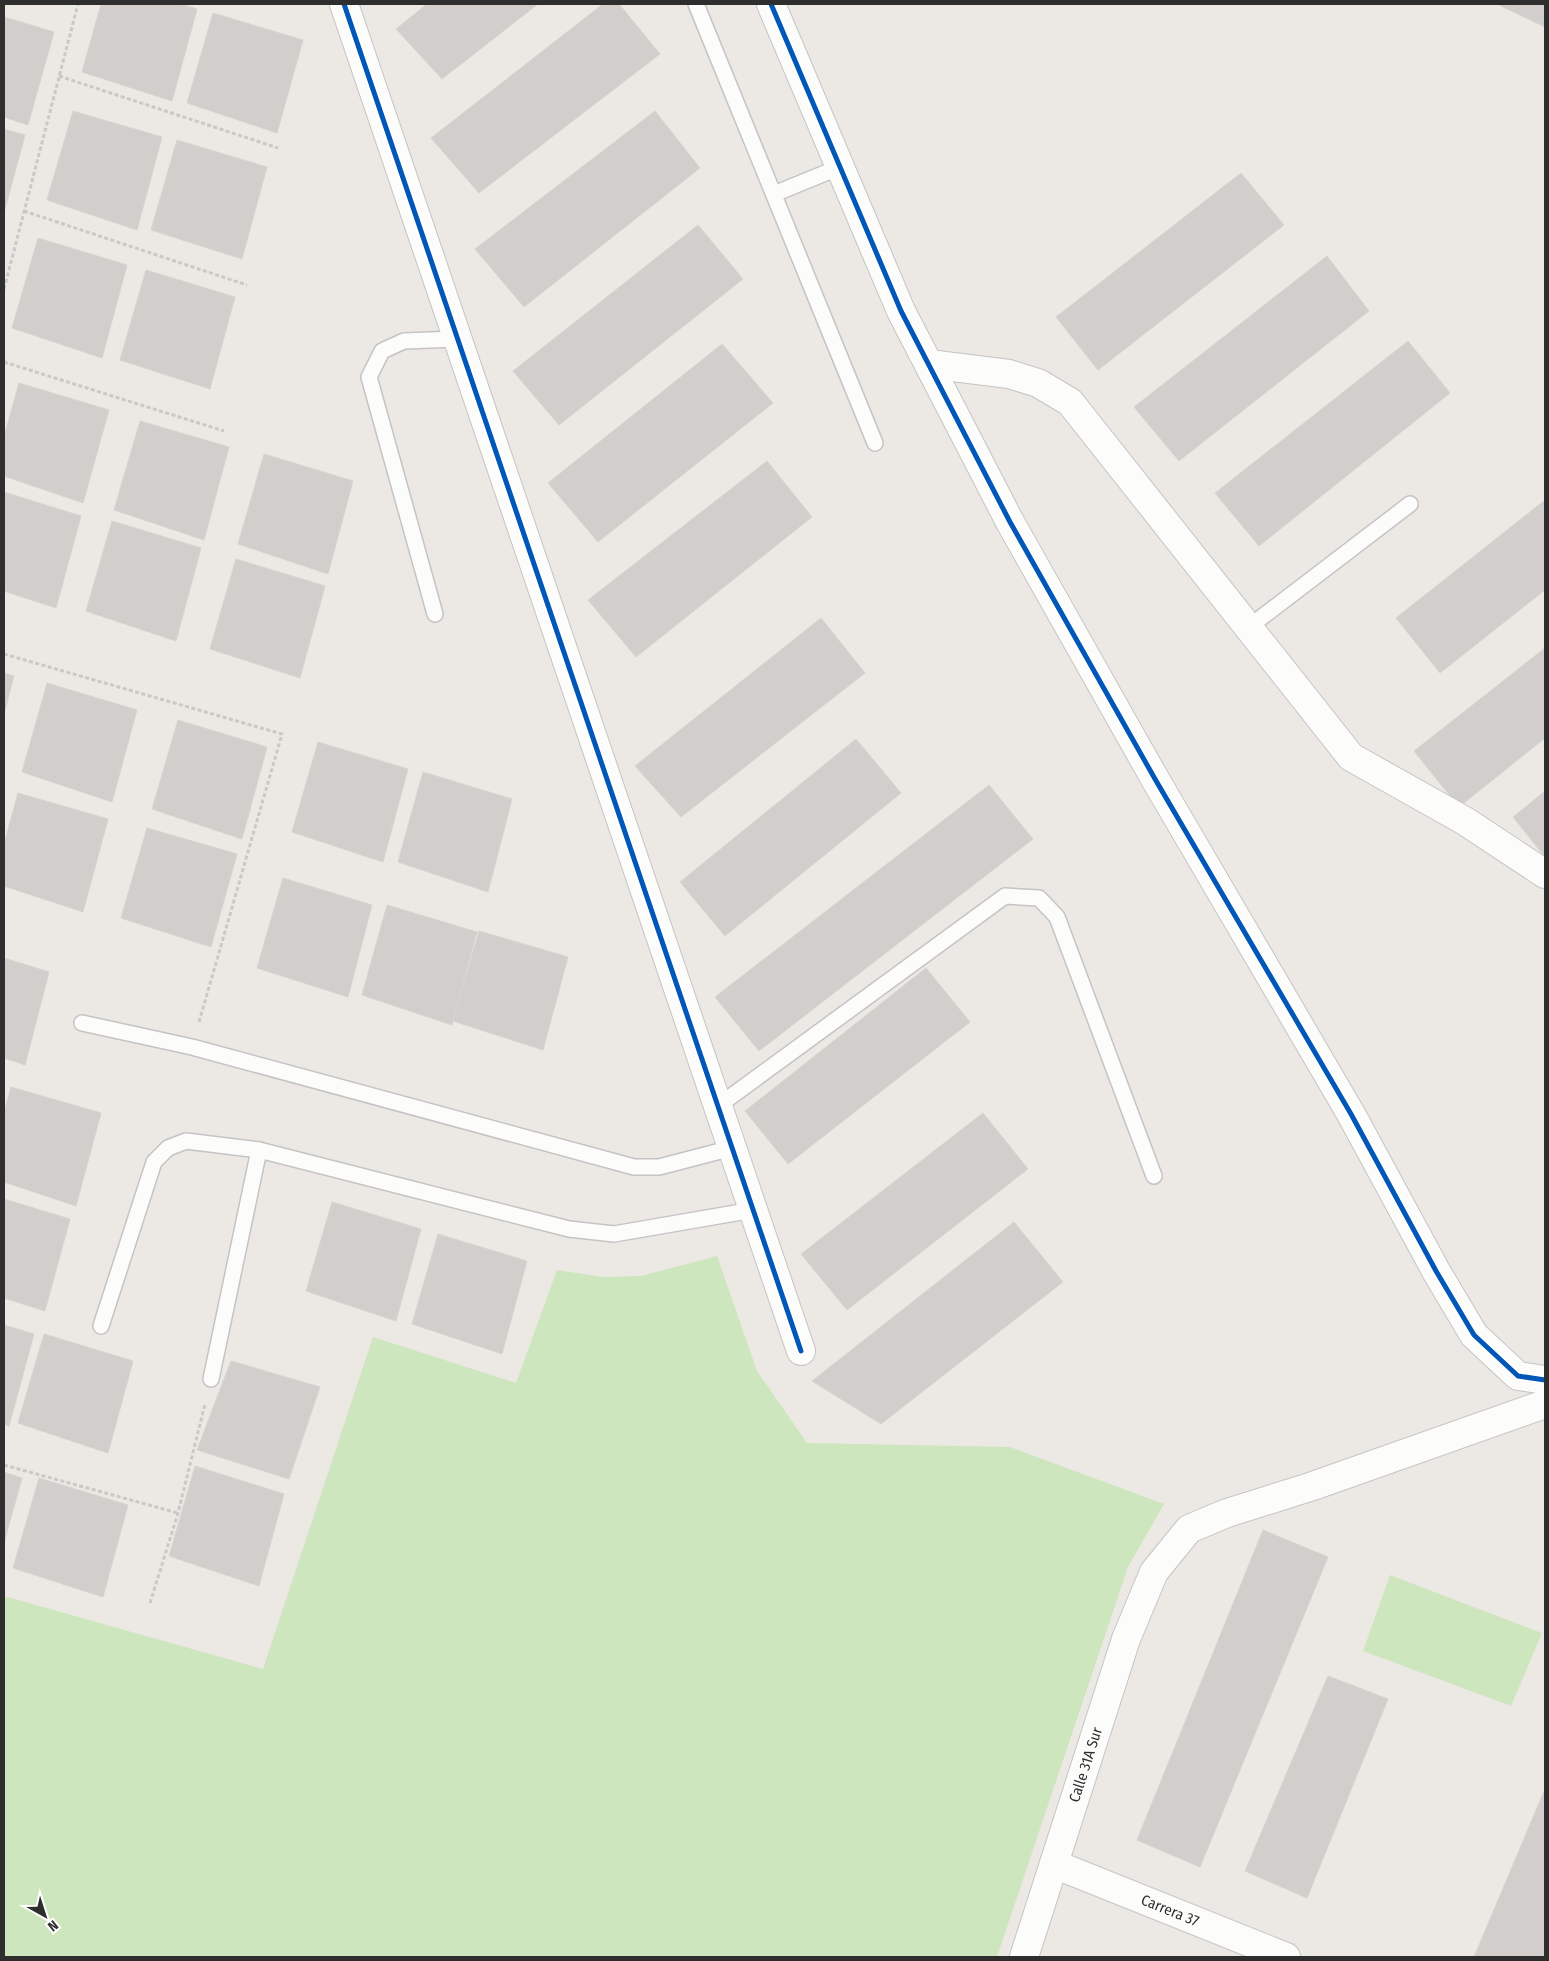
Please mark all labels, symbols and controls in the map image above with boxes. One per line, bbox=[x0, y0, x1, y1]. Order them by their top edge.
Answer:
street label: Calle 31A Sur bbox=[1065, 1724, 1106, 1804]
north arrow bbox=[20, 1891, 70, 1941]
street label: Carrera 37 bbox=[1138, 1891, 1202, 1930]
text: N bbox=[44, 1916, 61, 1935]

